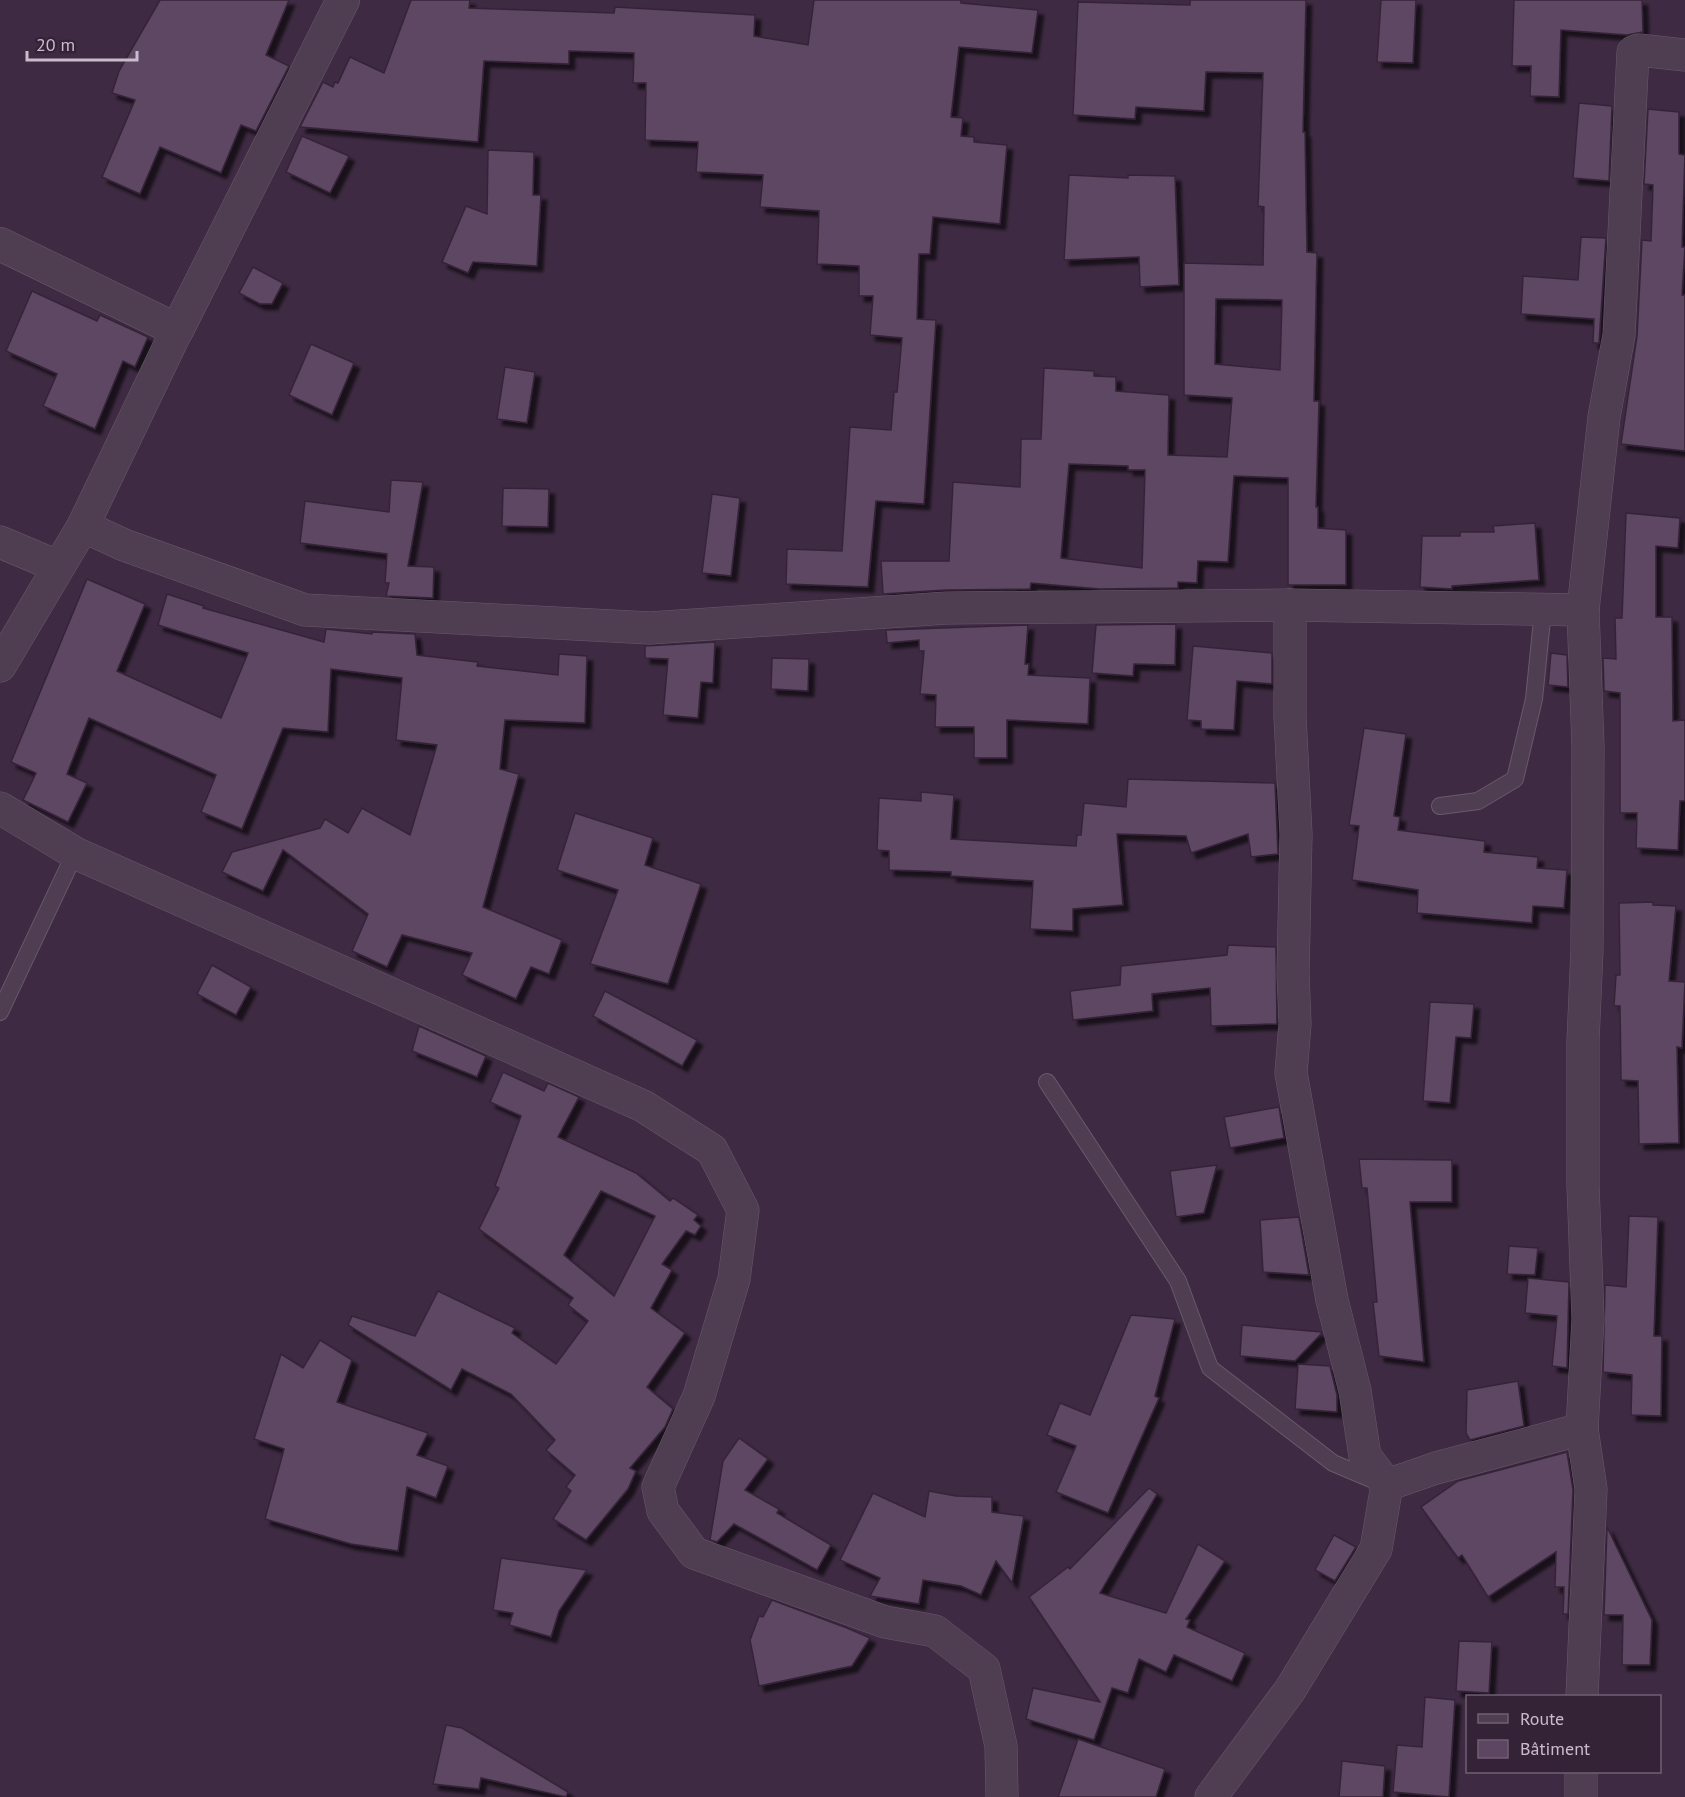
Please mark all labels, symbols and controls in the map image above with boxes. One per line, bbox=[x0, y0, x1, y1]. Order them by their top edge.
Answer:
scale bar bbox=[27, 24, 136, 62]
text: 20 m bbox=[36, 33, 75, 56]
legend bbox=[1466, 1695, 1661, 1773]
text: Route bbox=[1520, 1707, 1564, 1730]
text: Bâtiment bbox=[1520, 1737, 1590, 1760]

